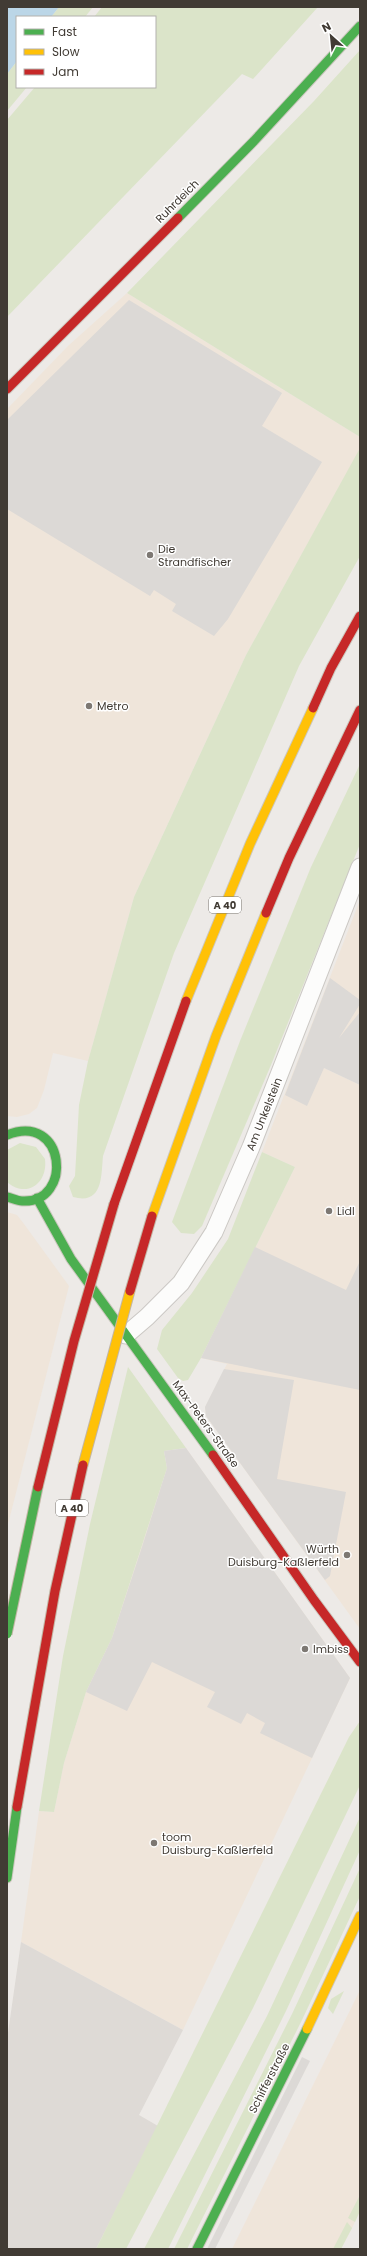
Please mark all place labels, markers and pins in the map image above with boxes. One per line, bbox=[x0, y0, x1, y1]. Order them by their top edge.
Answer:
place label: Die Strandfischer bbox=[158, 541, 231, 570]
marker: Die Strandfischer bbox=[145, 550, 155, 560]
place label: Metro bbox=[97, 698, 128, 714]
marker: Metro bbox=[84, 701, 94, 711]
place label: Lidl bbox=[337, 1203, 355, 1219]
marker: Lidl bbox=[324, 1206, 334, 1216]
place label: Würth Duisburg-Kaßlerfeld bbox=[228, 1541, 339, 1570]
marker: Würth Duisburg-Kaßlerfeld bbox=[342, 1550, 352, 1560]
place label: Imbiss bbox=[313, 1641, 349, 1657]
marker: Imbiss bbox=[300, 1644, 310, 1654]
place label: toom Duisburg-Kaßlerfeld bbox=[162, 1829, 273, 1858]
marker: toom Duisburg-Kaßlerfeld bbox=[149, 1838, 159, 1848]

